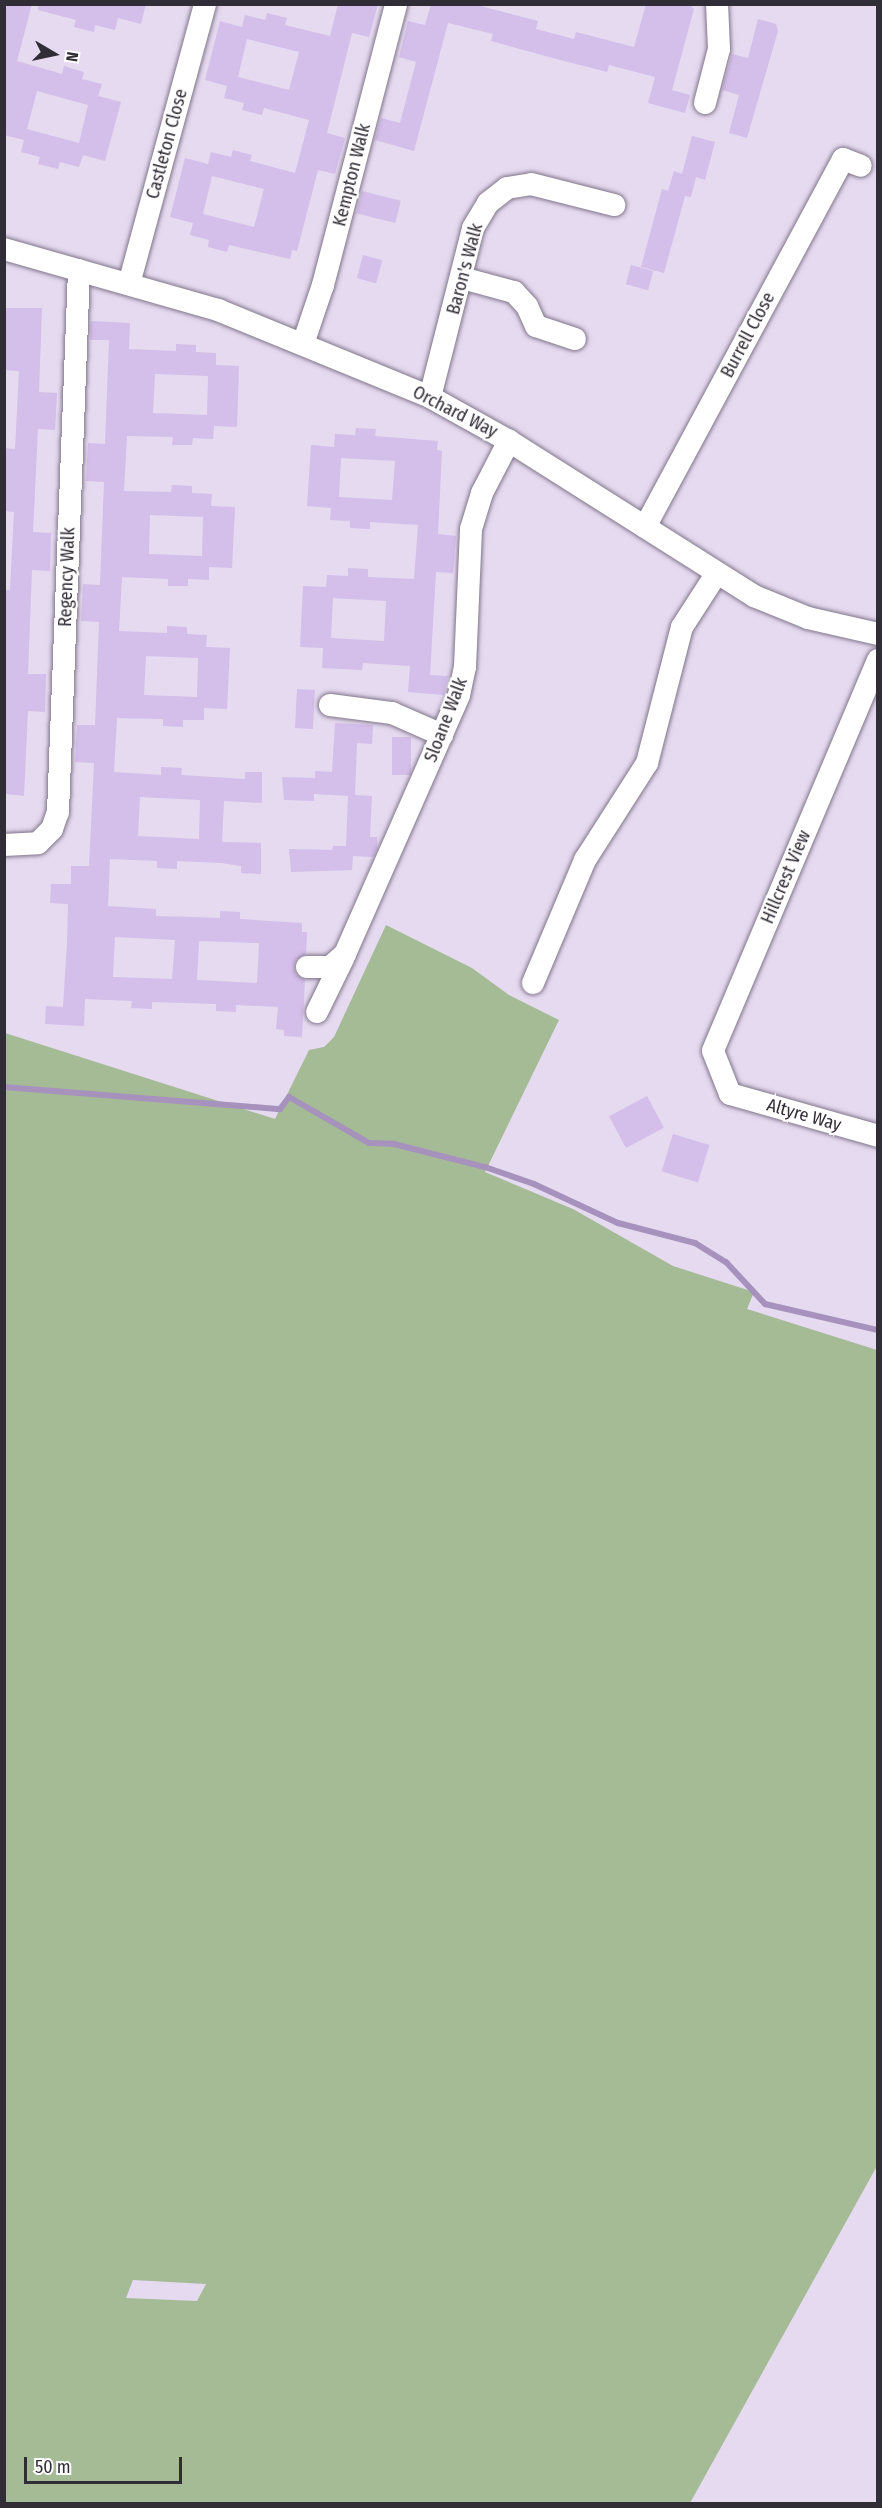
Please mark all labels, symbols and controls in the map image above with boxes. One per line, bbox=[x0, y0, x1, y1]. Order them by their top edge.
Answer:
north arrow bbox=[24, 24, 84, 84]
text: N bbox=[62, 51, 82, 63]
street label: Castleton Close bbox=[142, 87, 192, 201]
street label: Kempton Walk bbox=[329, 121, 375, 229]
street label: Baron's Walk bbox=[442, 221, 488, 317]
street label: Burrell Close bbox=[716, 289, 780, 381]
street label: Orchard Way bbox=[409, 381, 501, 443]
street label: Regency Walk bbox=[54, 527, 80, 627]
street label: Sloane Walk bbox=[420, 675, 472, 765]
street label: Hillcrest View bbox=[757, 827, 815, 927]
street label: Altyre Way bbox=[764, 1094, 844, 1136]
scale bar bbox=[27, 2445, 184, 2483]
text: 50 m bbox=[35, 2456, 71, 2478]

